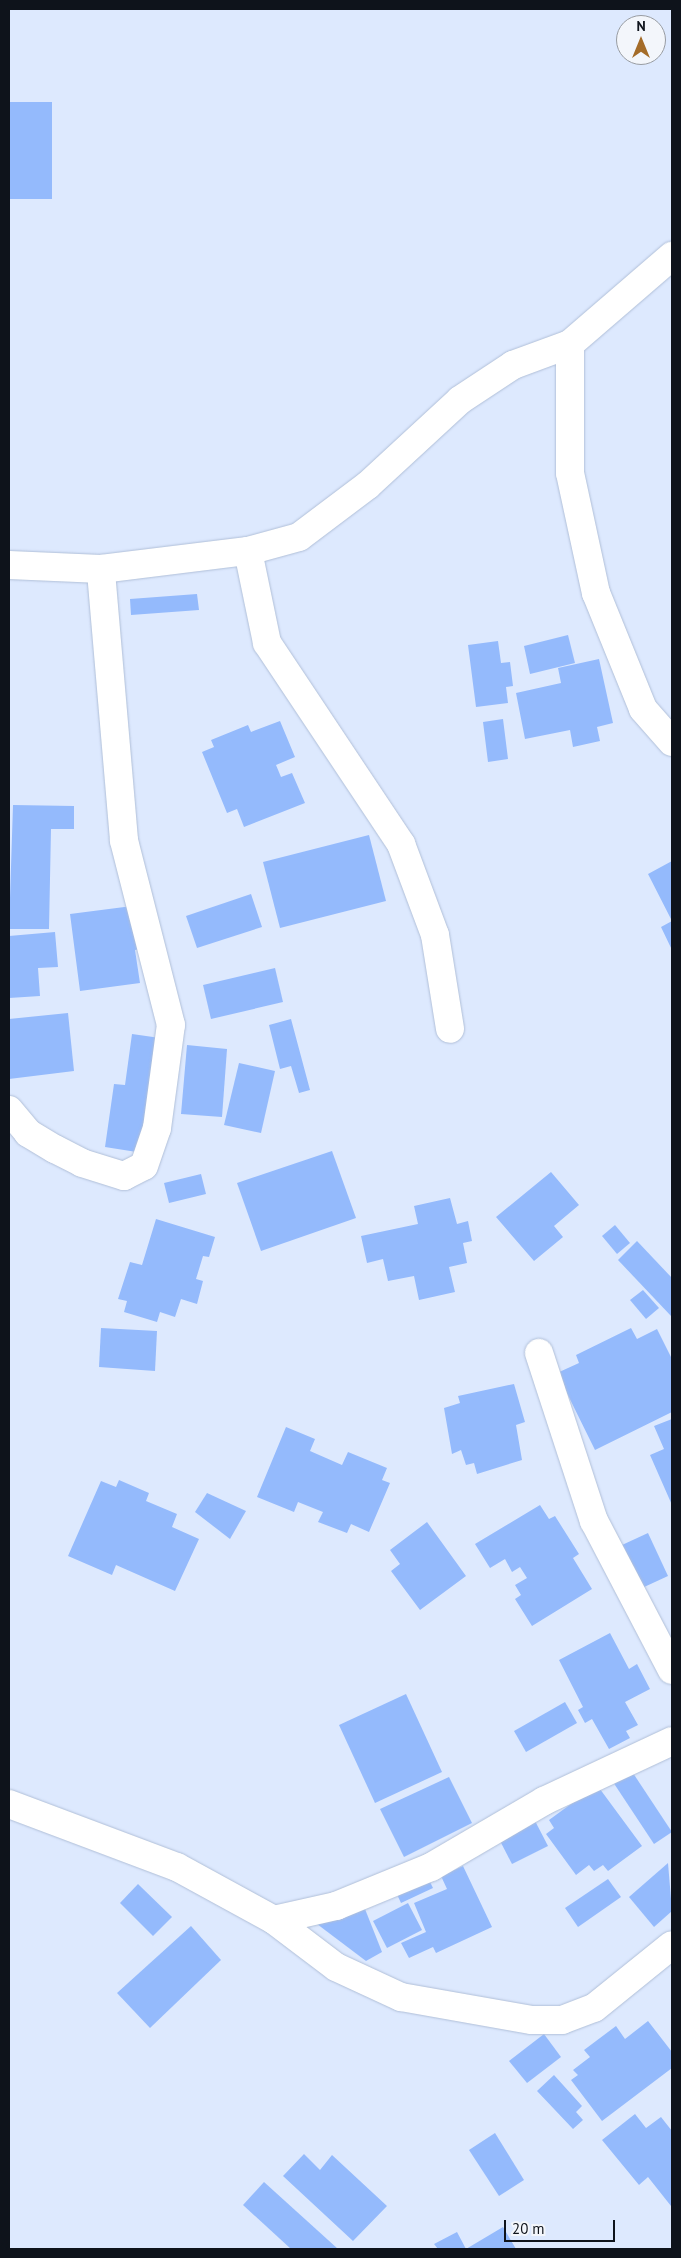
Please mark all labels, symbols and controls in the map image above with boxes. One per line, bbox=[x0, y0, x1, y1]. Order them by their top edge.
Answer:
north arrow bbox=[616, 15, 666, 65]
text: N bbox=[636, 17, 646, 35]
scale bar bbox=[506, 2210, 617, 2242]
text: 20 m bbox=[512, 2219, 545, 2238]

